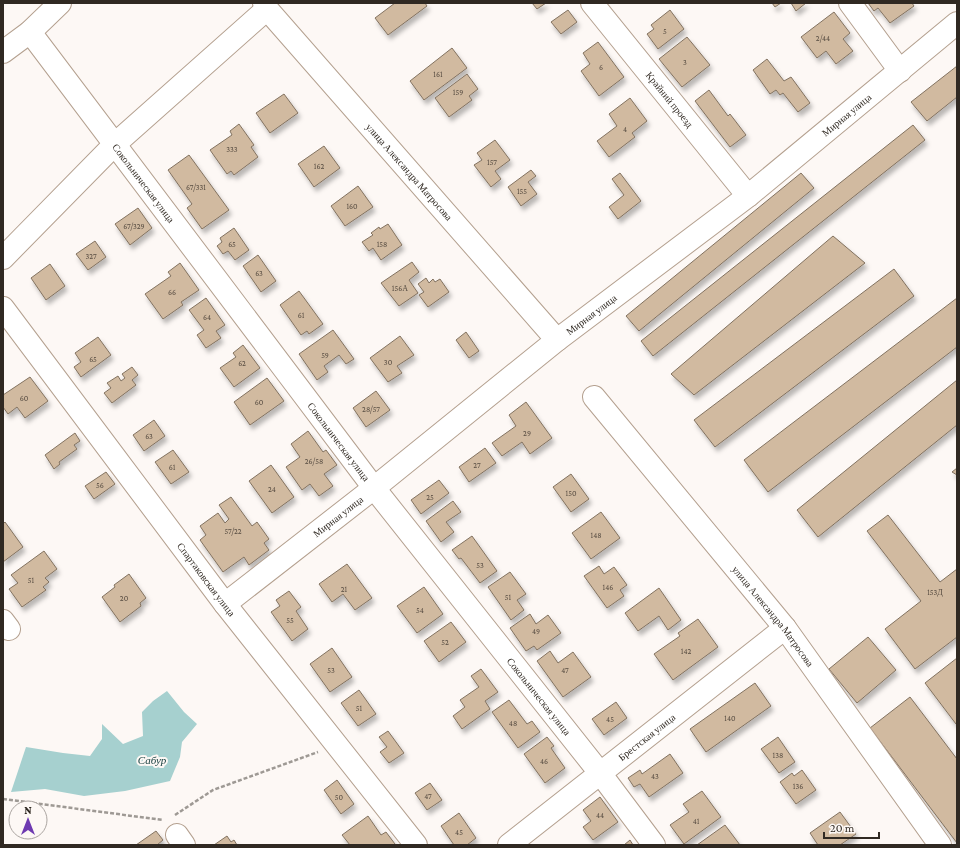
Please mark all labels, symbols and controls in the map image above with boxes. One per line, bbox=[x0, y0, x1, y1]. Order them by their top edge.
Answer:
house number: 5 bbox=[663, 27, 667, 36]
house number: 2/44 bbox=[816, 34, 830, 43]
house number: 3 bbox=[683, 58, 687, 67]
house number: 6 bbox=[599, 63, 603, 72]
house number: 161 bbox=[433, 70, 443, 79]
street label: Крайний проезд bbox=[644, 70, 695, 130]
house number: 159 bbox=[453, 88, 463, 97]
street label: Мирная улица bbox=[820, 91, 874, 138]
street label: улица Александра Матросова bbox=[364, 121, 455, 223]
house number: 4 bbox=[623, 125, 627, 134]
street label: Сокольническая улица bbox=[110, 142, 177, 225]
house number: 333 bbox=[226, 145, 238, 154]
house number: 157 bbox=[487, 158, 497, 167]
house number: 162 bbox=[314, 162, 324, 171]
house number: 67/331 bbox=[186, 183, 206, 192]
house number: 155 bbox=[517, 187, 527, 196]
house number: 160 bbox=[346, 202, 358, 211]
house number: 67/329 bbox=[123, 222, 145, 231]
house number: 65 bbox=[228, 240, 236, 249]
house number: 158 bbox=[377, 240, 387, 249]
house number: 327 bbox=[85, 252, 97, 261]
house number: 63 bbox=[255, 269, 263, 278]
house number: 156А bbox=[392, 284, 408, 293]
house number: 66 bbox=[168, 288, 176, 297]
street label: Мирная улица bbox=[564, 292, 619, 337]
house number: 61 bbox=[298, 311, 305, 320]
house number: 64 bbox=[203, 313, 211, 322]
house number: 59 bbox=[321, 351, 329, 360]
house number: 65 bbox=[89, 355, 97, 364]
house number: 30 bbox=[384, 358, 393, 367]
house number: 62 bbox=[238, 359, 246, 368]
house number: 60 bbox=[20, 394, 29, 403]
house number: 60 bbox=[255, 398, 264, 407]
street label: Сокольническая улица bbox=[305, 400, 372, 484]
house number: 28/57 bbox=[362, 405, 380, 414]
house number: 29 bbox=[523, 429, 531, 438]
house number: 63 bbox=[145, 432, 153, 441]
house number: 26/58 bbox=[305, 457, 323, 466]
house number: 27 bbox=[473, 461, 481, 470]
house number: 61 bbox=[169, 463, 176, 472]
house number: 56 bbox=[96, 481, 104, 490]
house number: 24 bbox=[268, 485, 276, 494]
house number: 150 bbox=[566, 489, 577, 498]
street label: Мирная улица bbox=[311, 493, 366, 539]
house number: 25 bbox=[426, 493, 434, 502]
house number: 57/22 bbox=[224, 527, 242, 536]
house number: 148 bbox=[590, 531, 602, 540]
street label: Спартаковская улица bbox=[175, 541, 238, 619]
house number: 53 bbox=[476, 561, 484, 570]
street label: улица Александра Матросова bbox=[730, 564, 816, 669]
house number: 51 bbox=[28, 576, 35, 585]
house number: 146 bbox=[603, 583, 613, 592]
house number: 21 bbox=[341, 585, 348, 594]
house number: 153Д bbox=[927, 588, 943, 597]
house number: 51 bbox=[505, 593, 512, 602]
house number: 20 bbox=[120, 594, 129, 603]
house number: 54 bbox=[416, 606, 424, 615]
house number: 55 bbox=[286, 616, 294, 625]
house number: 49 bbox=[532, 627, 540, 636]
house number: 52 bbox=[441, 638, 449, 647]
house number: 142 bbox=[681, 647, 691, 656]
street label: Сокольническая улица bbox=[505, 656, 573, 738]
house number: 53 bbox=[327, 666, 335, 675]
house number: 47 bbox=[561, 666, 569, 675]
house number: 51 bbox=[356, 704, 363, 713]
street label: Брестская улица bbox=[616, 711, 678, 763]
house number: 140 bbox=[724, 714, 736, 723]
house number: 45 bbox=[606, 715, 614, 724]
house number: 48 bbox=[509, 719, 517, 728]
house number: 138 bbox=[773, 751, 783, 760]
water label: Сабур bbox=[138, 754, 167, 766]
house number: 46 bbox=[540, 757, 548, 766]
house number: 43 bbox=[651, 772, 659, 781]
house number: 136 bbox=[793, 782, 803, 791]
house number: 47 bbox=[424, 792, 432, 801]
house number: 50 bbox=[335, 793, 344, 802]
north arrow bbox=[8, 800, 48, 840]
text: N bbox=[24, 804, 32, 816]
house number: 44 bbox=[596, 811, 604, 820]
scale bar bbox=[824, 814, 879, 840]
house number: 41 bbox=[693, 817, 700, 826]
text: 20 m bbox=[830, 821, 855, 835]
house number: 45 bbox=[455, 828, 463, 837]

